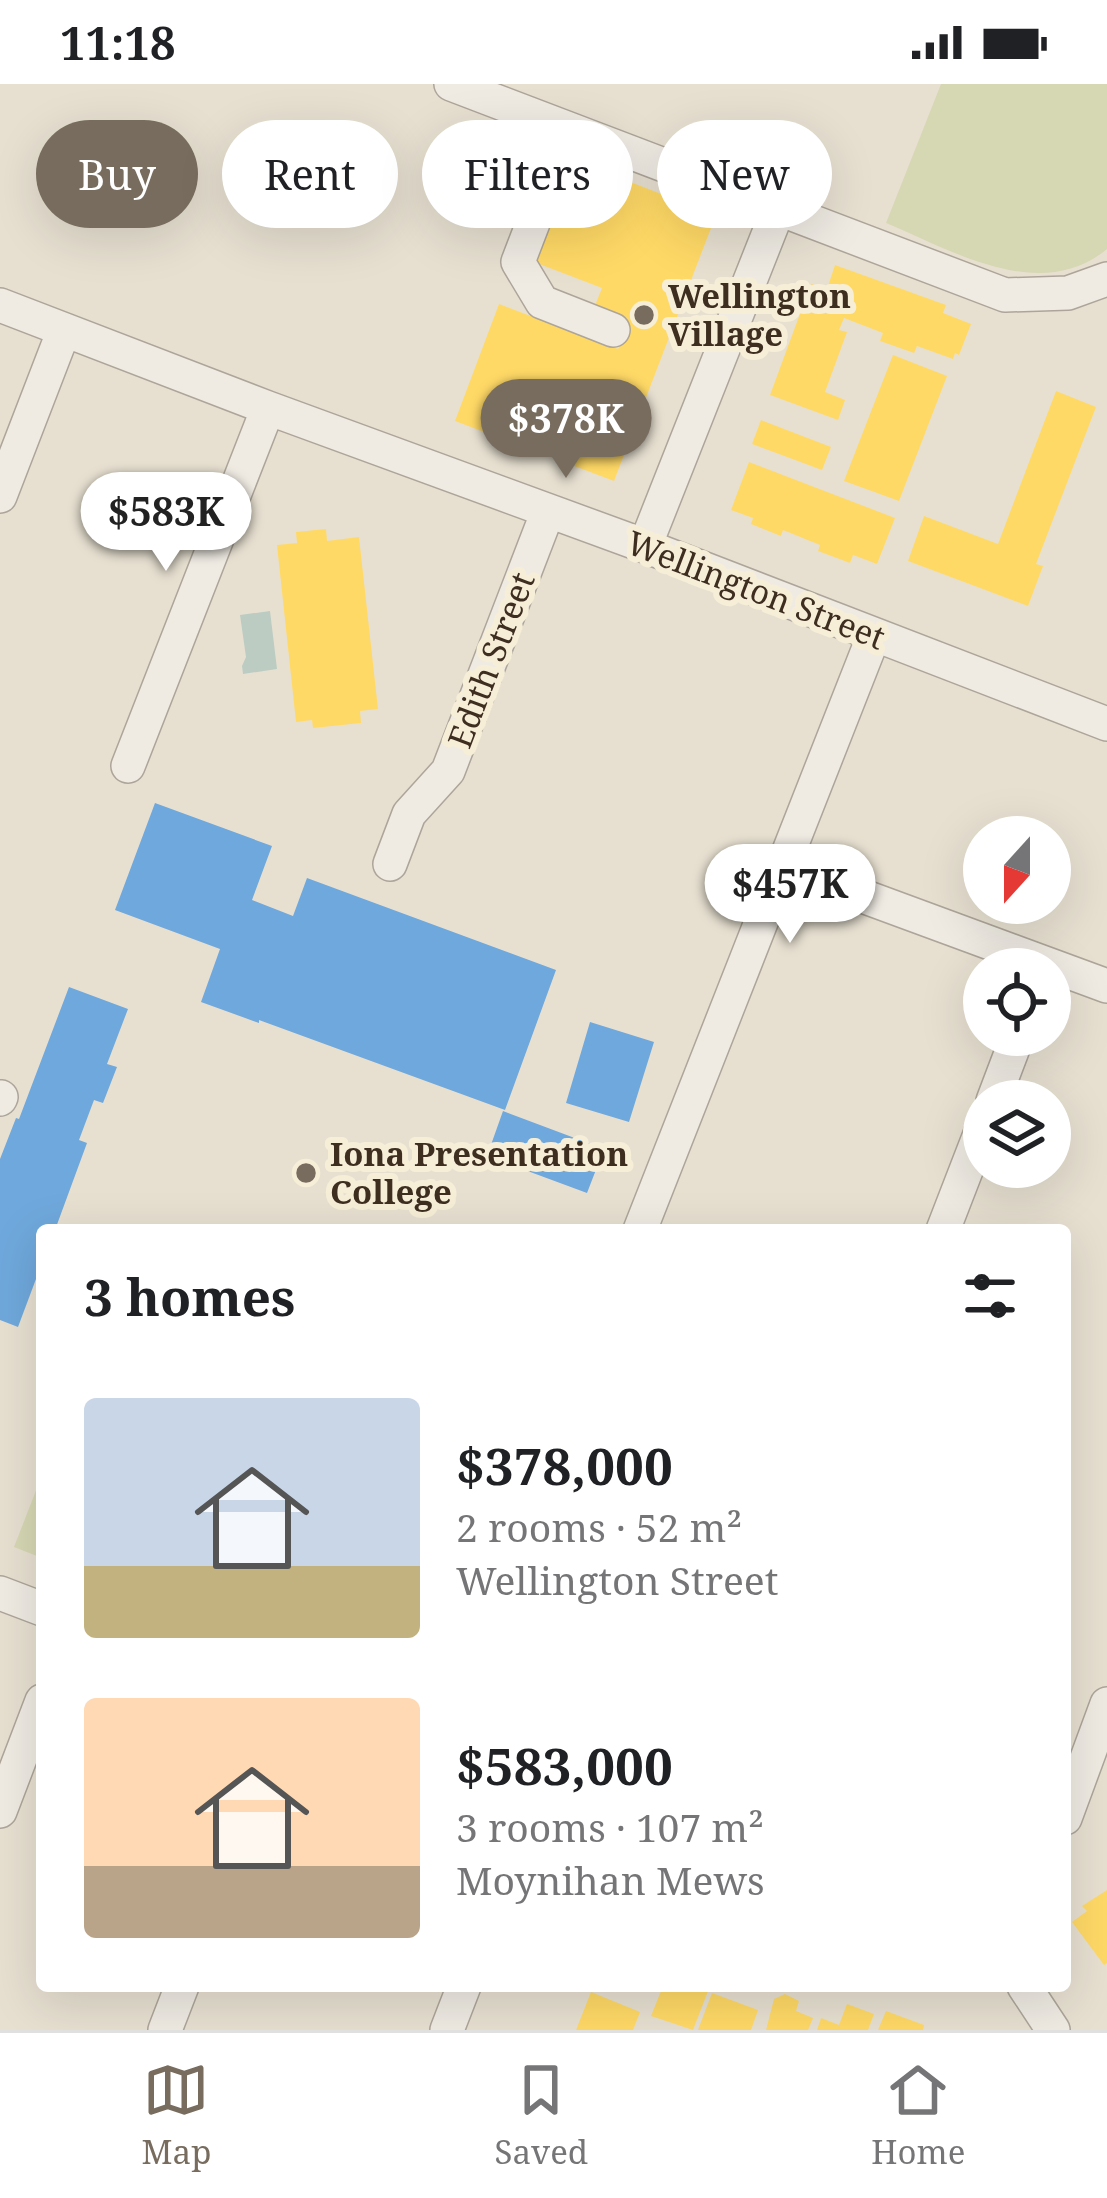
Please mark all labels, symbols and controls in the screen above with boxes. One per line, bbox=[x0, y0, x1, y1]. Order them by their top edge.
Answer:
text: 11:18 bbox=[60, 12, 175, 73]
chip: Buy bbox=[36, 120, 198, 228]
chip: Rent bbox=[222, 120, 398, 228]
chip: Filters bbox=[422, 120, 633, 228]
chip: New bbox=[657, 120, 832, 228]
place label: Wellington Village bbox=[668, 273, 851, 356]
marker: Wellington Village bbox=[631, 302, 657, 328]
pin: $378K bbox=[482, 379, 650, 481]
text: $378K bbox=[508, 391, 624, 444]
pin: $583K bbox=[82, 472, 250, 574]
text: $583K bbox=[108, 484, 224, 537]
street label: Wellington Street bbox=[621, 520, 892, 659]
street label: Edith Street bbox=[436, 566, 545, 754]
north arrow bbox=[963, 816, 1071, 924]
map controls bbox=[963, 816, 1071, 1188]
pin: $457K bbox=[706, 844, 874, 946]
text: $457K bbox=[732, 856, 848, 909]
button: locate bbox=[963, 948, 1071, 1056]
button: layers bbox=[963, 1080, 1071, 1188]
place label: Iona Presentation College bbox=[330, 1131, 628, 1214]
marker: Iona Presentation College bbox=[293, 1160, 319, 1186]
text: 3 homes bbox=[84, 1261, 295, 1331]
icon: filters bbox=[957, 1263, 1023, 1329]
text: $378,000 bbox=[456, 1430, 673, 1500]
icon: home bbox=[180, 1446, 324, 1590]
text: 2 rooms · 52 m² bbox=[456, 1500, 742, 1553]
text: Wellington Street bbox=[456, 1553, 778, 1606]
text: $583,000 bbox=[456, 1730, 673, 1800]
icon: home bbox=[180, 1746, 324, 1890]
text: 3 rooms · 107 m² bbox=[456, 1800, 764, 1853]
text: Moynihan Mews bbox=[456, 1853, 765, 1906]
tab: Map bbox=[142, 2057, 211, 2174]
tab: Saved bbox=[495, 2057, 588, 2174]
tab: Home bbox=[871, 2057, 965, 2174]

